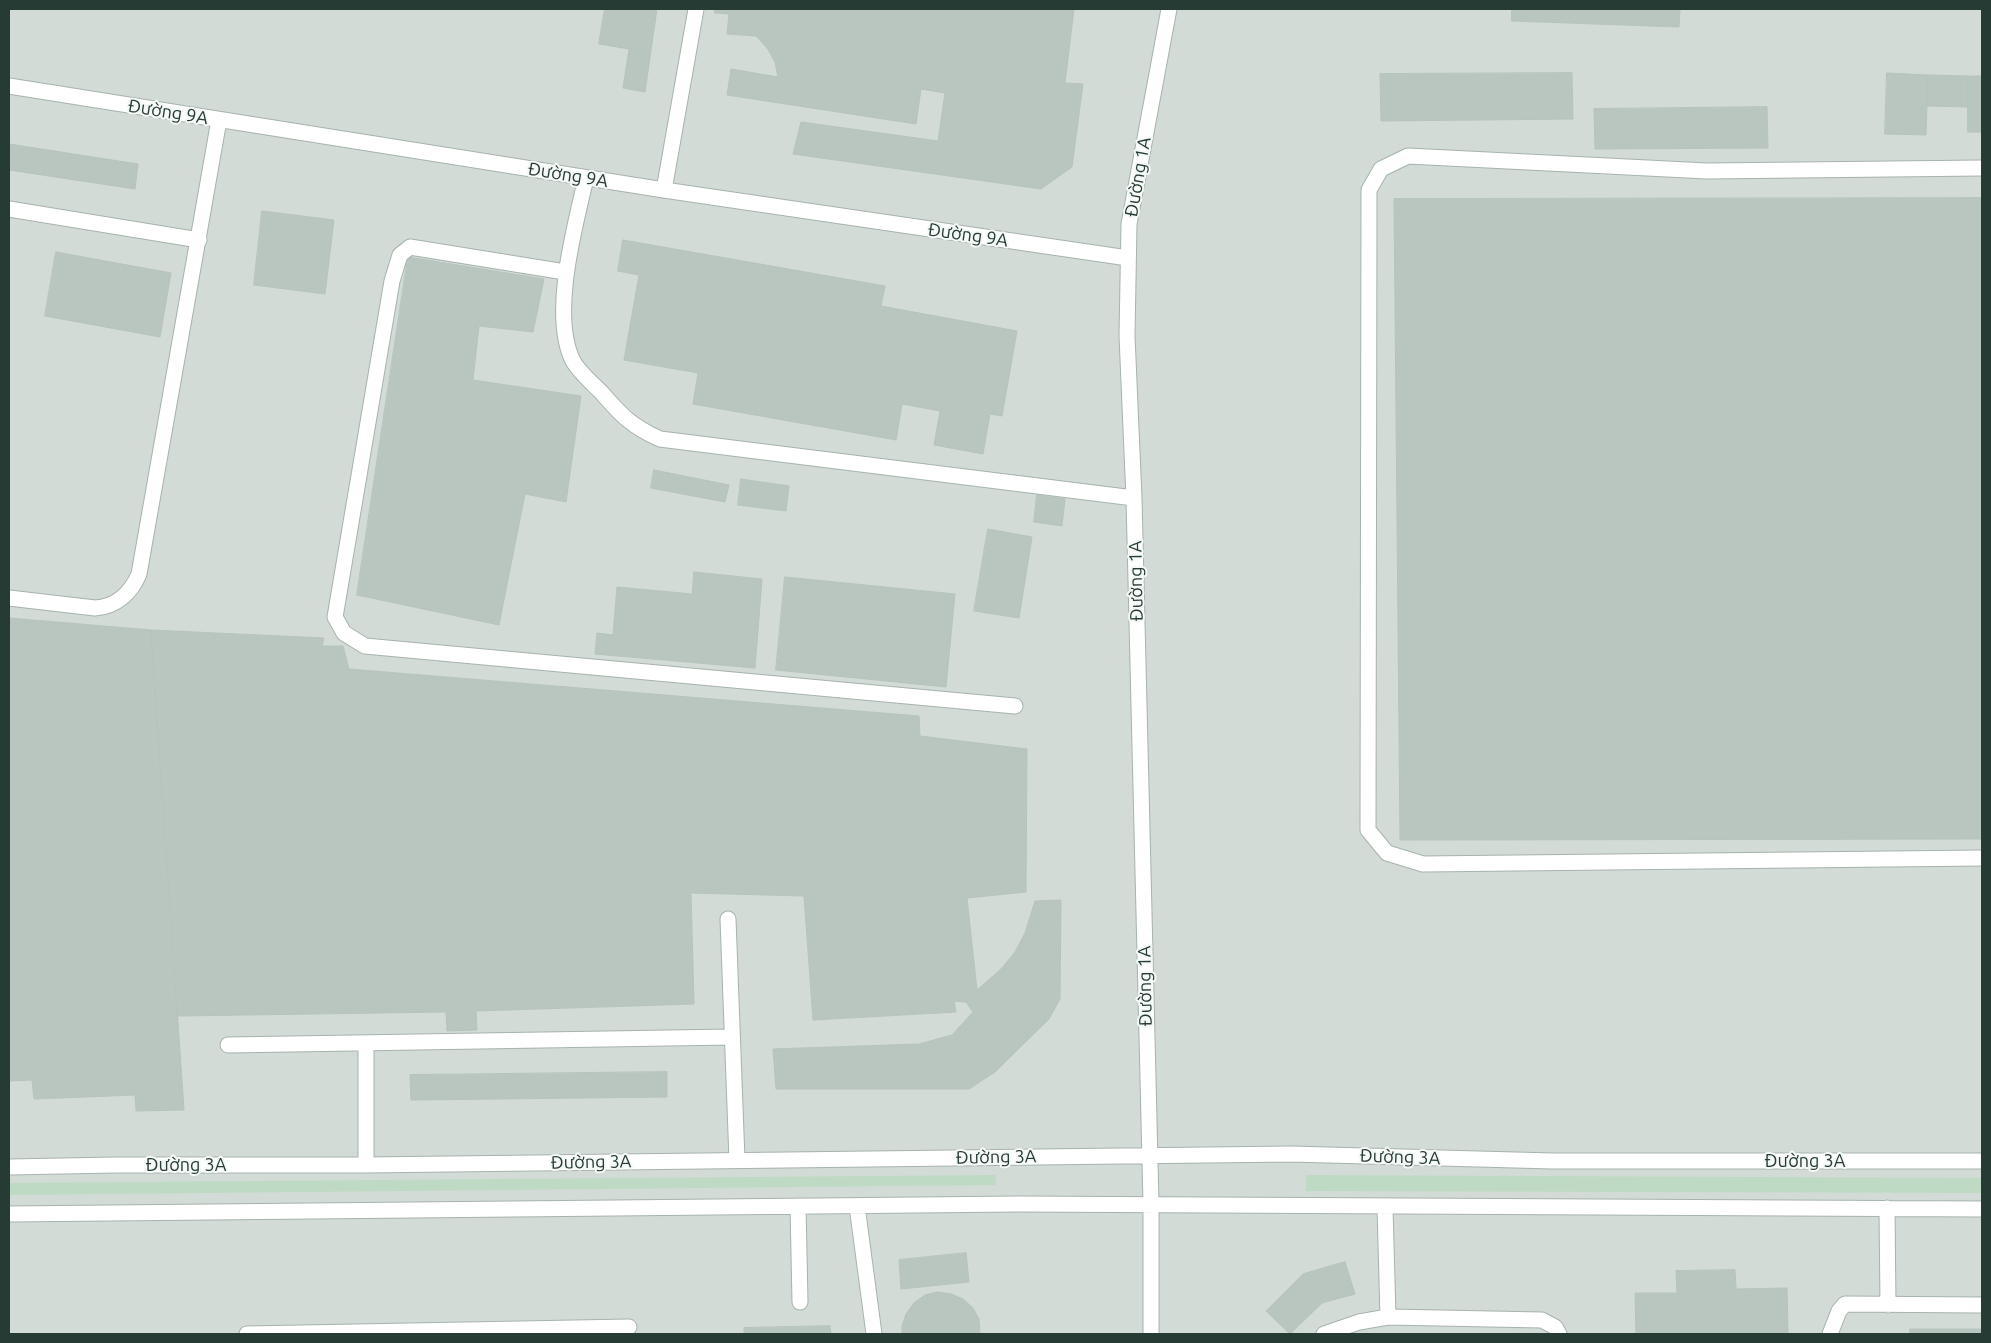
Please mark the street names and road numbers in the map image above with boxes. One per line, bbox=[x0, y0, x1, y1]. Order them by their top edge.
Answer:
street label: Đường 9A bbox=[126, 95, 210, 129]
street label: Đường 1A bbox=[1120, 135, 1156, 219]
street label: Đường 9A bbox=[526, 158, 610, 192]
street label: Đường 9A bbox=[927, 219, 1009, 251]
street label: Đường 1A bbox=[1124, 540, 1148, 622]
street label: Đường 1A bbox=[1133, 945, 1157, 1027]
street label: Đường 3A bbox=[955, 1145, 1037, 1169]
street label: Đường 3A bbox=[1359, 1145, 1441, 1169]
street label: Đường 3A bbox=[550, 1150, 632, 1174]
street label: Đường 3A bbox=[1765, 1150, 1845, 1172]
street label: Đường 3A bbox=[146, 1154, 226, 1176]

